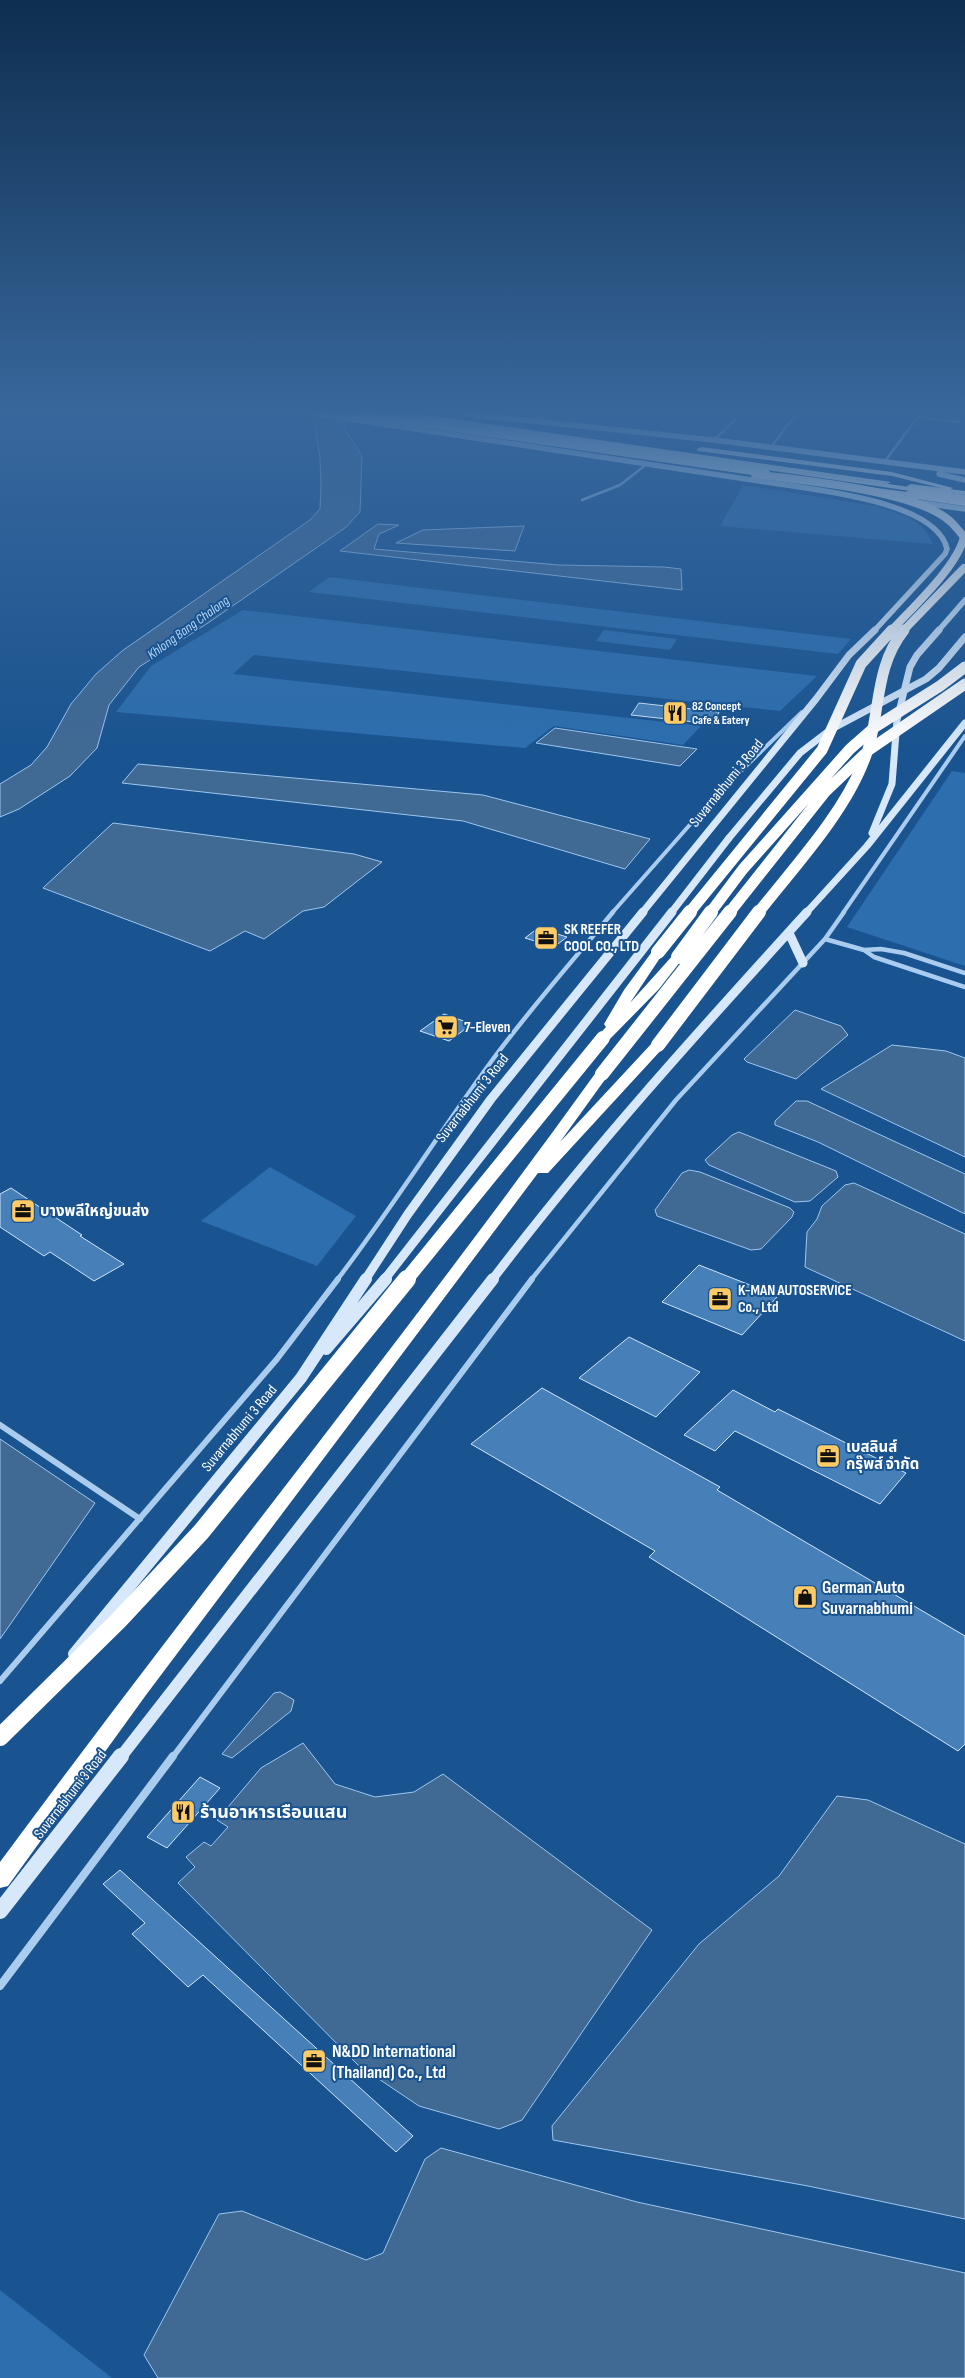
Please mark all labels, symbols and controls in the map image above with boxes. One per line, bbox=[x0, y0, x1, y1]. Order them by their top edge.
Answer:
water label: Khlong Bang Chalong bbox=[144, 592, 233, 663]
place label: 82 Concept Cafe & Eatery bbox=[692, 699, 750, 728]
restaurant icon: 82 Concept Cafe & Eatery bbox=[662, 700, 688, 726]
street label: Suvarnabhumi 3 Road bbox=[685, 735, 768, 831]
place label: SK REEFER COOL CO., LTD bbox=[564, 920, 639, 956]
office icon: SK REEFER COOL CO., LTD bbox=[533, 925, 559, 951]
supermarket icon: 7-Eleven bbox=[433, 1014, 459, 1040]
place label: 7-Eleven bbox=[464, 1018, 511, 1037]
street label: Suvarnabhumi 3 Road bbox=[432, 1050, 513, 1147]
office icon: บางพลีใหญ่ขนส่ง bbox=[10, 1198, 36, 1224]
place label: บางพลีใหญ่ขนส่ง bbox=[40, 1202, 149, 1221]
place label: K-MAN AUTOSERVICE Co., Ltd bbox=[738, 1281, 852, 1317]
office icon: K-MAN AUTOSERVICE Co., Ltd bbox=[707, 1286, 733, 1312]
street label: Suvarnabhumi 3 Road bbox=[197, 1381, 281, 1476]
place label: เบสลินส์ กรุ๊พส์ จำกัด bbox=[846, 1438, 919, 1474]
office icon: เบสลินส์ กรุ๊พส์ จำกัด bbox=[815, 1443, 841, 1469]
place label: German Auto Suvarnabhumi bbox=[822, 1577, 913, 1619]
shop icon: German Auto Suvarnabhumi bbox=[792, 1584, 818, 1610]
street label: Suvarnabhumi 3 Road bbox=[30, 1746, 111, 1843]
restaurant icon: ร้านอาหารเรือนแสน bbox=[170, 1799, 196, 1825]
place label: ร้านอาหารเรือนแสน bbox=[200, 1802, 347, 1823]
place label: N&DD International (Thailand) Co., Ltd bbox=[332, 2041, 456, 2083]
office icon: N&DD International (Thailand) Co., Ltd bbox=[301, 2048, 327, 2074]

